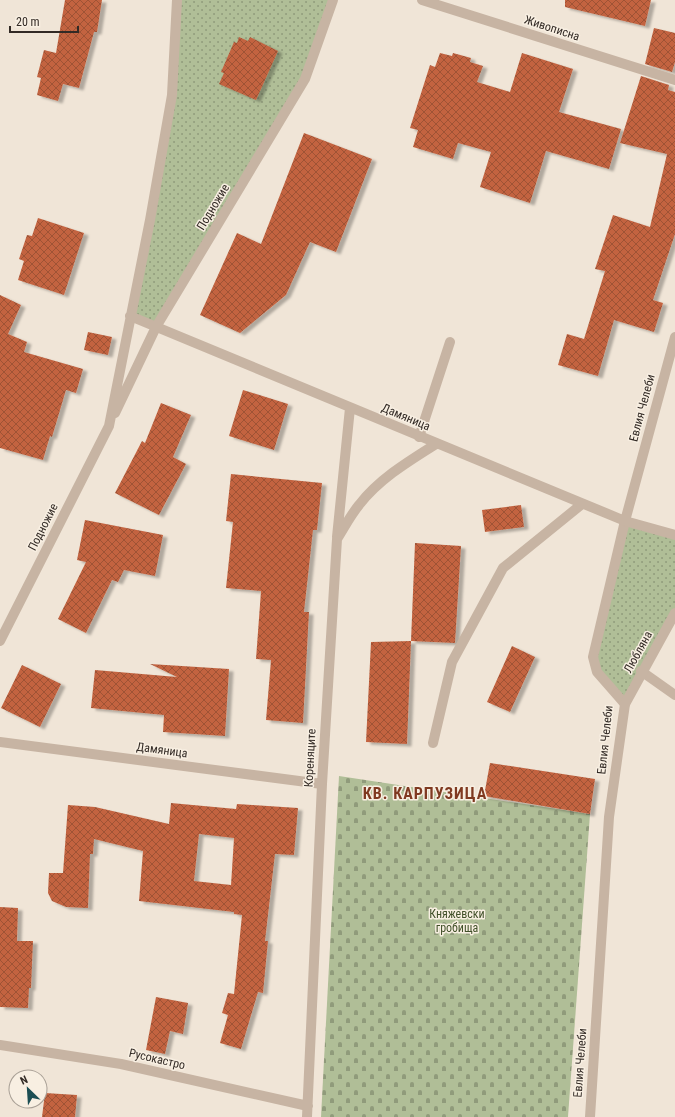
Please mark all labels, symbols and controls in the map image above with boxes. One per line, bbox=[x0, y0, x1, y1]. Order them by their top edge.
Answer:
scale bar bbox=[10, 8, 78, 34]
street label: Живописна bbox=[523, 12, 582, 44]
text: 20 m bbox=[16, 15, 40, 29]
street label: Подножие bbox=[194, 181, 232, 233]
street label: Евлия Челеби bbox=[626, 373, 658, 443]
street label: Дамяница bbox=[380, 401, 433, 434]
street label: Подножие bbox=[25, 501, 61, 553]
street label: Любляна bbox=[621, 629, 655, 675]
street label: Евлия Челеби bbox=[594, 705, 616, 775]
street label: Кореняците bbox=[301, 728, 319, 788]
street label: Дамяница bbox=[136, 739, 189, 761]
district label: КВ. КАРПУЗИЦА bbox=[363, 784, 487, 803]
park label: Княжевски гробища bbox=[429, 907, 485, 935]
street label: Евлия Челеби bbox=[571, 1028, 589, 1098]
street label: Русокастро bbox=[127, 1046, 187, 1072]
north arrow bbox=[8, 1069, 48, 1109]
text: N bbox=[18, 1073, 30, 1088]

